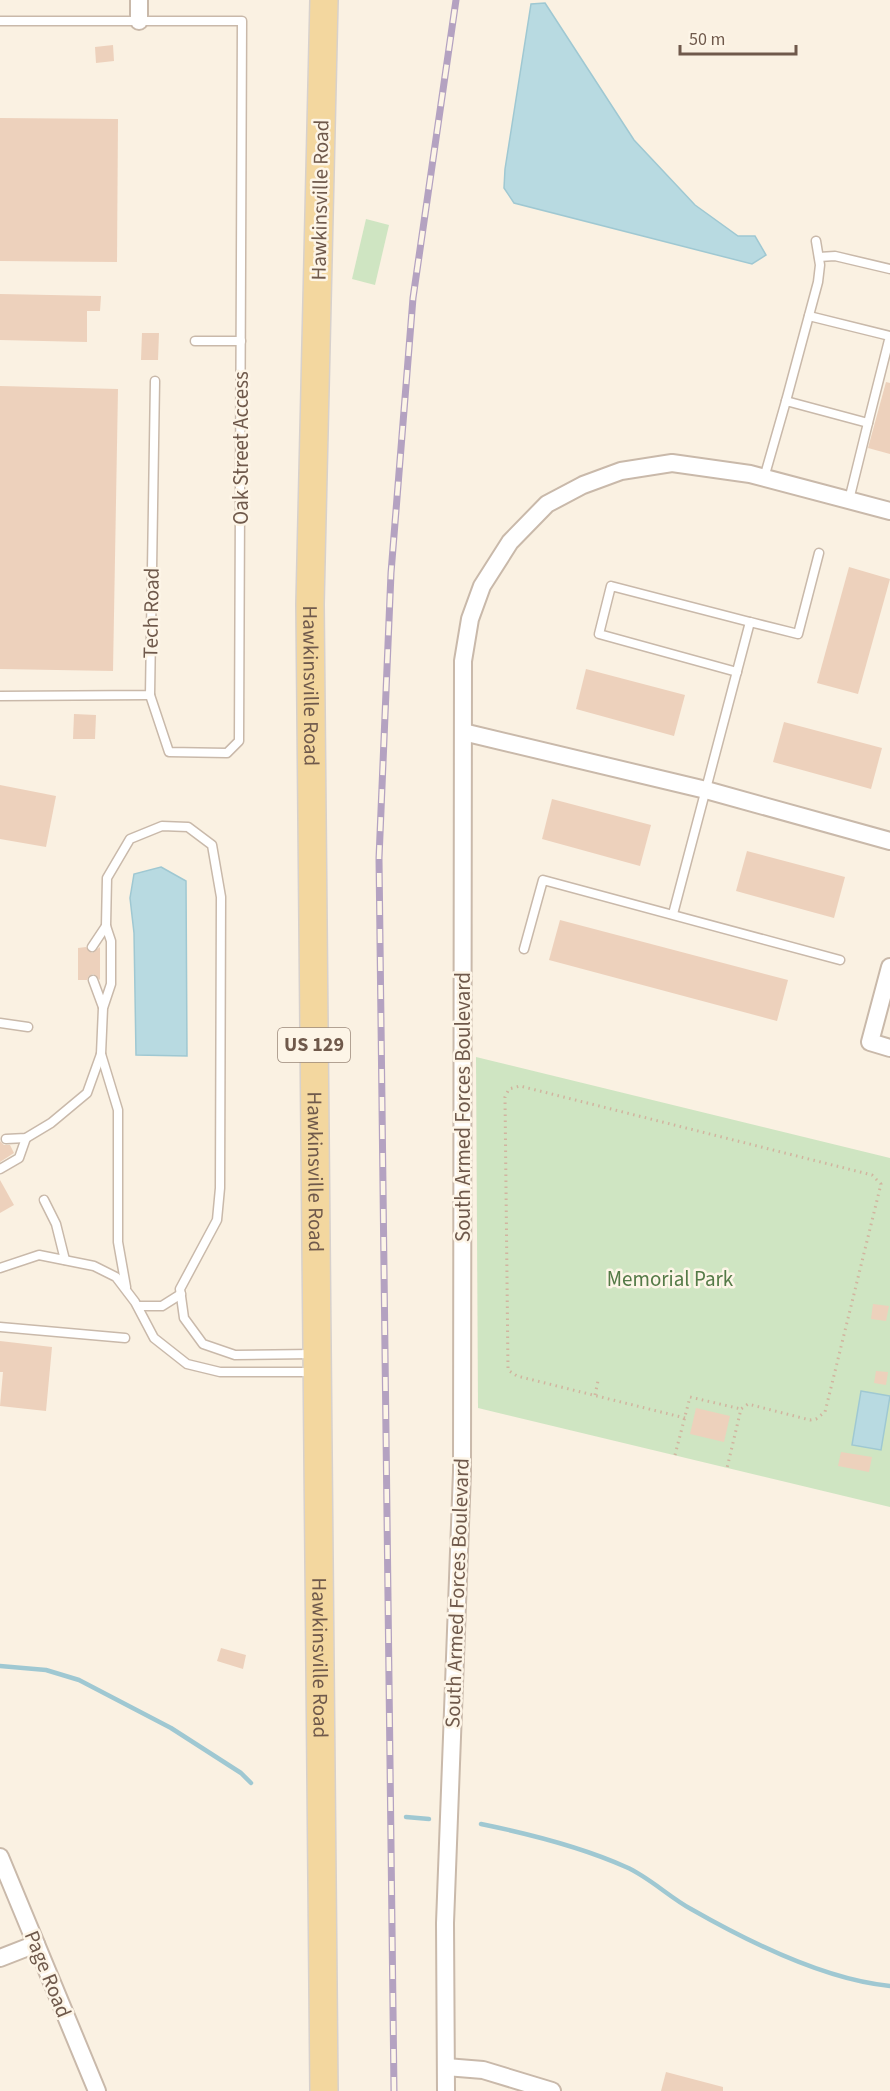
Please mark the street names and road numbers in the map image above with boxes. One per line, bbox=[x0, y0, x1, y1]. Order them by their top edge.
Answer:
street label: Hawkinsville Road bbox=[304, 119, 336, 281]
street label: Oak Street Access bbox=[226, 371, 256, 525]
street label: Tech Road bbox=[135, 567, 167, 659]
street label: Hawkinsville Road bbox=[295, 605, 327, 766]
street label: South Armed Forces Boulevard bbox=[448, 972, 478, 1242]
road number: US 129 bbox=[278, 1028, 350, 1062]
street label: Hawkinsville Road bbox=[300, 1091, 331, 1252]
street label: South Armed Forces Boulevard bbox=[437, 1458, 477, 1728]
street label: Hawkinsville Road bbox=[304, 1577, 336, 1738]
street label: Page Road bbox=[17, 1926, 79, 2022]

